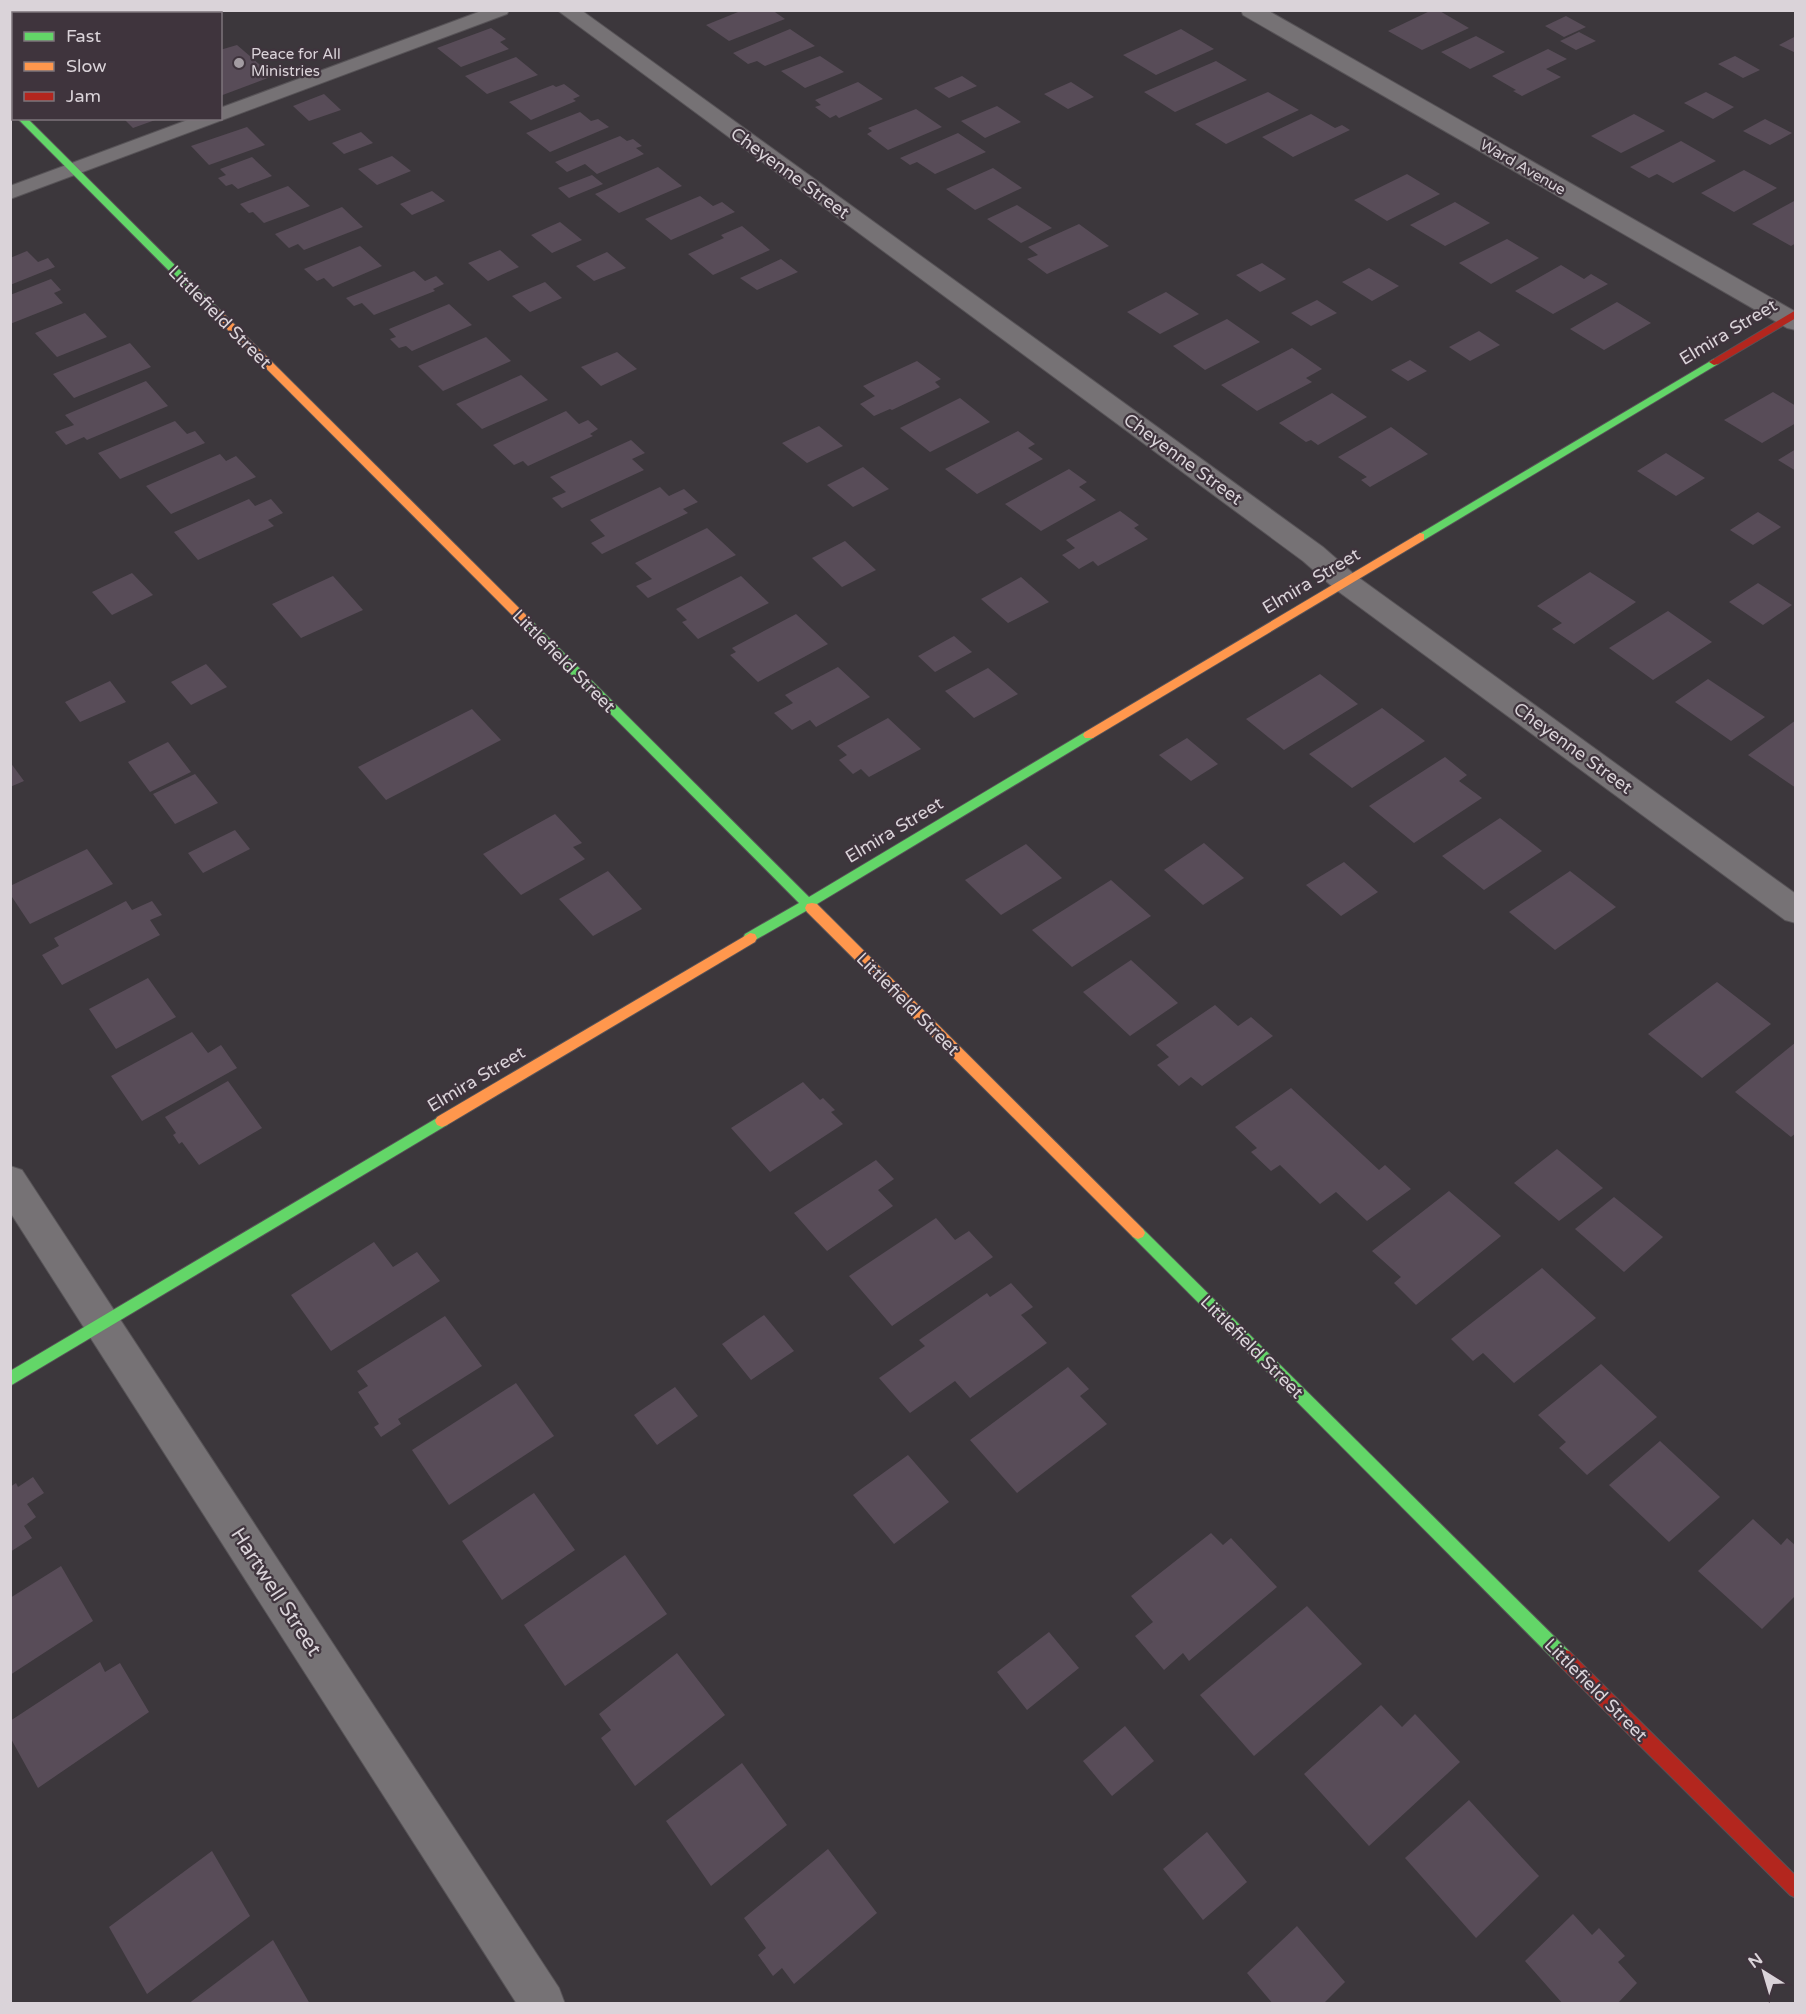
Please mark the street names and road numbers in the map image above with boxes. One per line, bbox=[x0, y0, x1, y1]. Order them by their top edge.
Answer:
street label: Cheyenne Street bbox=[726, 123, 854, 224]
street label: Ward Avenue bbox=[1477, 135, 1569, 199]
street label: Littlefield Street bbox=[164, 261, 276, 373]
street label: Elmira Street bbox=[1675, 294, 1781, 370]
street label: Cheyenne Street bbox=[1119, 409, 1247, 510]
street label: Elmira Street bbox=[1258, 543, 1364, 619]
street label: Littlefield Street bbox=[508, 605, 620, 717]
street label: Cheyenne Street bbox=[1509, 698, 1637, 799]
street label: Elmira Street bbox=[841, 792, 947, 868]
street label: Littlefield Street bbox=[852, 948, 964, 1060]
street label: Elmira Street bbox=[423, 1041, 529, 1117]
street label: Littlefield Street bbox=[1196, 1291, 1308, 1403]
street label: Hartwell Street bbox=[225, 1523, 327, 1661]
street label: Littlefield Street bbox=[1540, 1634, 1652, 1746]

